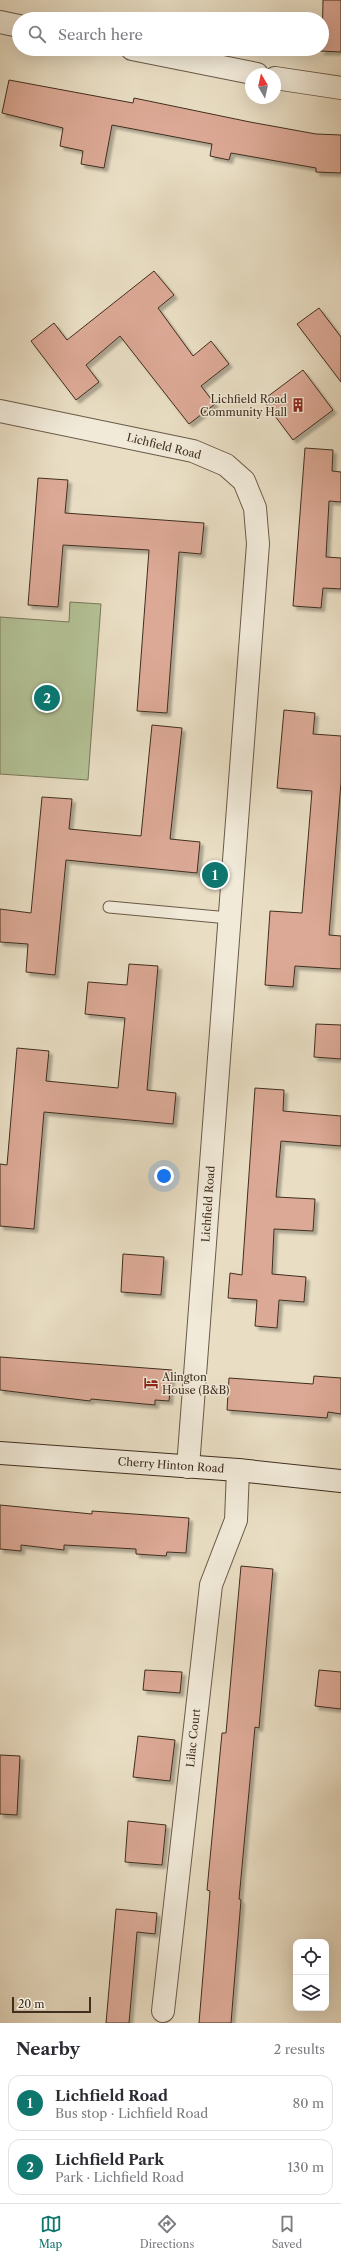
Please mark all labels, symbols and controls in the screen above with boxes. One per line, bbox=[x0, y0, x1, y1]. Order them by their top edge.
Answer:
search box bbox=[12, 12, 329, 56]
icon: search bbox=[26, 23, 48, 45]
text: Search here bbox=[58, 25, 143, 44]
north arrow bbox=[245, 68, 281, 104]
place label: Lichfield Road Community Hall bbox=[200, 392, 288, 419]
building icon: Lichfield Road Community Hall bbox=[290, 397, 306, 413]
street label: Lichfield Road bbox=[125, 430, 203, 462]
pin: 2 bbox=[34, 683, 60, 713]
pin: 1 bbox=[202, 860, 228, 890]
street label: Lichfield Road bbox=[198, 1165, 218, 1243]
your location bbox=[154, 1166, 174, 1186]
place label: Alington House (B&B) bbox=[161, 1370, 229, 1397]
hotel icon: Alington House (B&B) bbox=[143, 1375, 159, 1391]
street label: Cherry Hinton Road bbox=[117, 1454, 225, 1476]
street label: Lilac Court bbox=[183, 1708, 203, 1768]
map controls bbox=[293, 1939, 329, 2011]
button: locate bbox=[293, 1939, 329, 1975]
button: layers bbox=[293, 1975, 329, 2011]
scale bar bbox=[12, 1995, 91, 2014]
text: 20 m bbox=[18, 1997, 44, 2011]
text: Nearby bbox=[16, 2039, 80, 2059]
text: 2 results bbox=[274, 2041, 325, 2057]
text: Lichfield Road bbox=[55, 2086, 168, 2105]
text: 1 bbox=[27, 2095, 33, 2111]
text: 80 m bbox=[292, 2095, 324, 2111]
text: Bus stop · Lichfield Road bbox=[55, 2105, 208, 2121]
text: Lichfield Park bbox=[55, 2150, 164, 2169]
text: 2 bbox=[26, 2159, 34, 2175]
text: 130 m bbox=[288, 2159, 324, 2175]
text: Park · Lichfield Road bbox=[55, 2169, 184, 2185]
tab: Map bbox=[39, 2213, 62, 2251]
tab: Directions bbox=[140, 2213, 194, 2251]
tab: Saved bbox=[272, 2213, 302, 2251]

